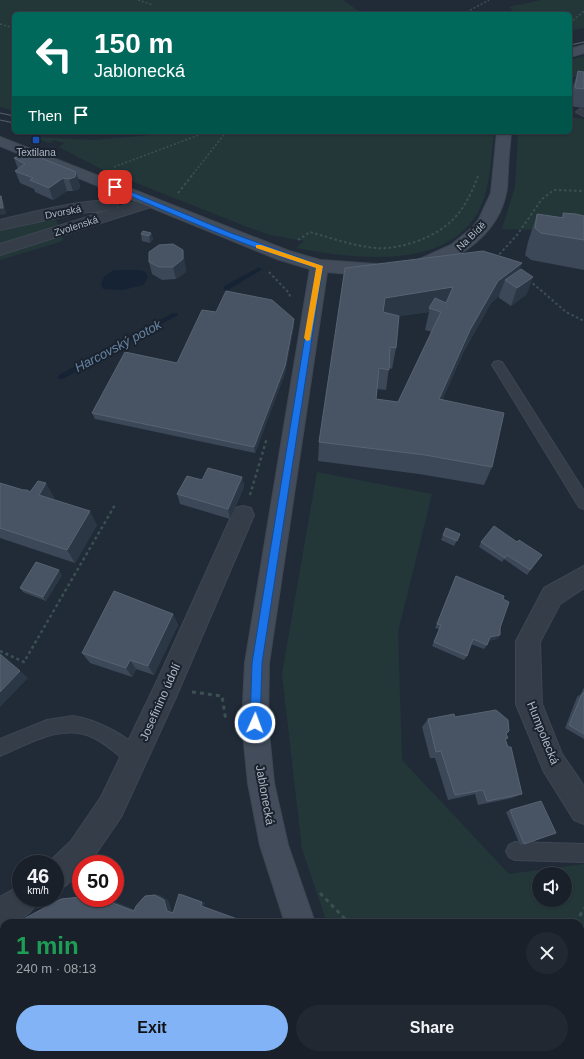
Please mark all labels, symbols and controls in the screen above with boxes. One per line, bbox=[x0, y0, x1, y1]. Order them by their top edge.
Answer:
icon: left bbox=[28, 28, 80, 80]
text: 150 m bbox=[94, 28, 173, 59]
text: Jablonecká bbox=[94, 61, 185, 81]
icon: arrive bbox=[70, 104, 92, 126]
text: Then bbox=[28, 107, 62, 124]
marker: Textilana bbox=[31, 135, 41, 145]
place label: Textilana bbox=[16, 147, 56, 158]
pin bbox=[98, 170, 132, 204]
icon: arrive bbox=[104, 176, 126, 198]
street label: Dvorská bbox=[44, 203, 82, 221]
street label: Zvolenská bbox=[53, 214, 100, 238]
street label: Na Bídě bbox=[454, 219, 488, 253]
water label: Harcovský potok bbox=[72, 316, 165, 375]
street label: Josefinino údolí bbox=[137, 660, 184, 743]
street label: Humpolecká bbox=[524, 699, 562, 767]
position arrow bbox=[234, 702, 276, 744]
street label: Jablonecká bbox=[253, 764, 277, 826]
speed limit sign: 50 bbox=[72, 855, 124, 907]
text: 46 bbox=[27, 865, 49, 887]
map controls bbox=[532, 867, 572, 907]
button: sound bbox=[532, 867, 572, 907]
text: km/h bbox=[27, 885, 49, 896]
text: 1 min bbox=[16, 932, 79, 959]
button: close bbox=[526, 932, 568, 974]
text: 240 m · 08:13 bbox=[16, 961, 96, 976]
button: Exit bbox=[16, 1005, 288, 1051]
button: Share bbox=[296, 1005, 568, 1051]

